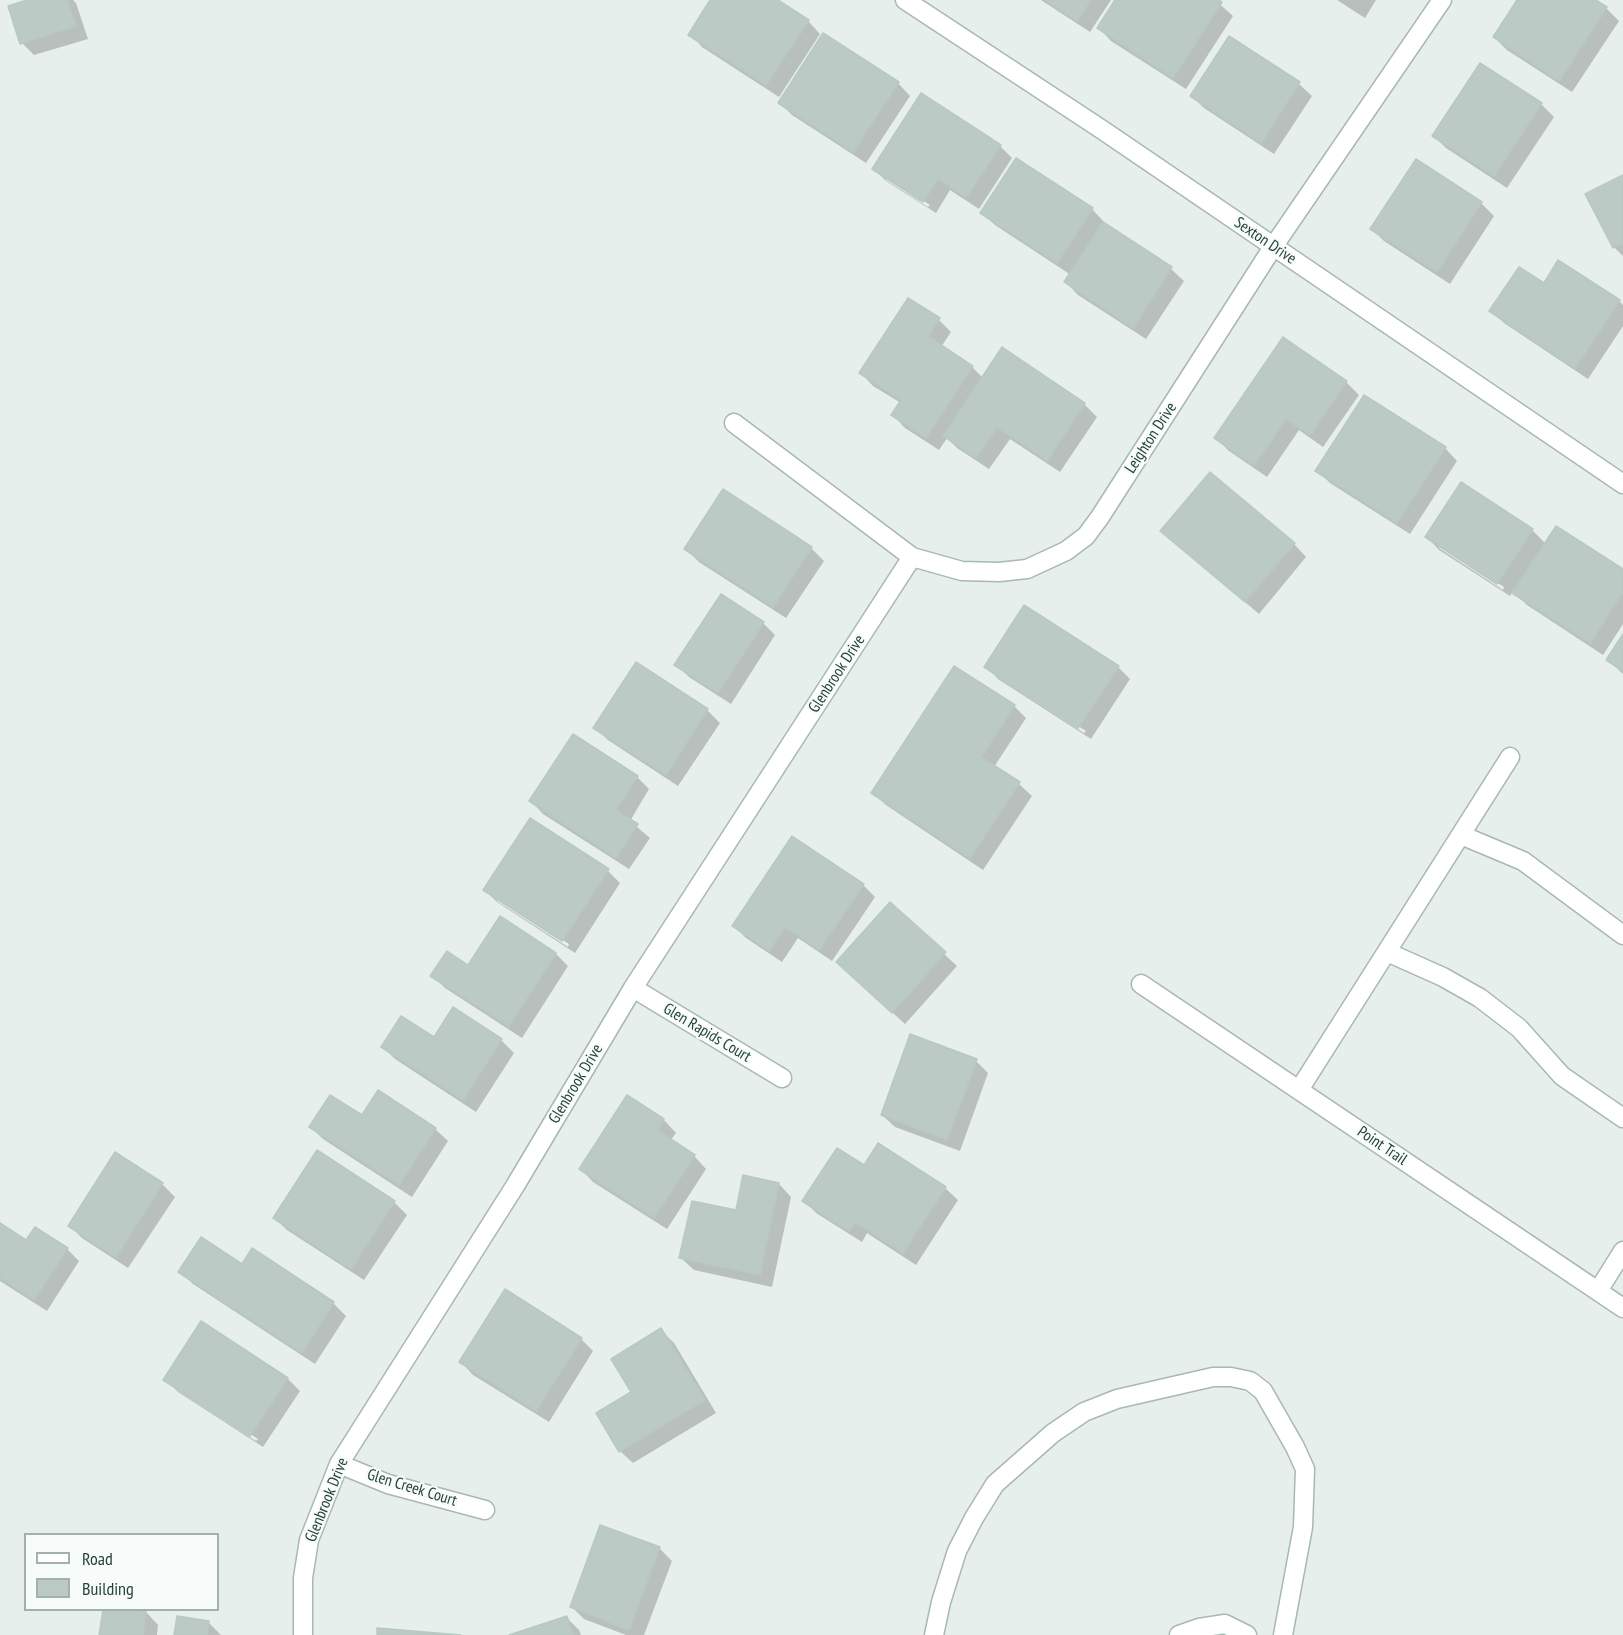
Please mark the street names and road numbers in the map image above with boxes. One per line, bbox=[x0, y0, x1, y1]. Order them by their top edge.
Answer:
street label: Sexton Drive bbox=[1230, 213, 1300, 269]
street label: Leighton Drive bbox=[1121, 399, 1181, 477]
street label: Glenbrook Drive bbox=[805, 631, 869, 717]
street label: Glen Rapids Court bbox=[660, 999, 754, 1067]
street label: Glenbrook Drive bbox=[545, 1041, 607, 1127]
street label: Point Trail bbox=[1354, 1122, 1410, 1170]
street label: Glenbrook Drive bbox=[301, 1455, 353, 1545]
street label: Glen Creek Court bbox=[365, 1465, 459, 1511]

